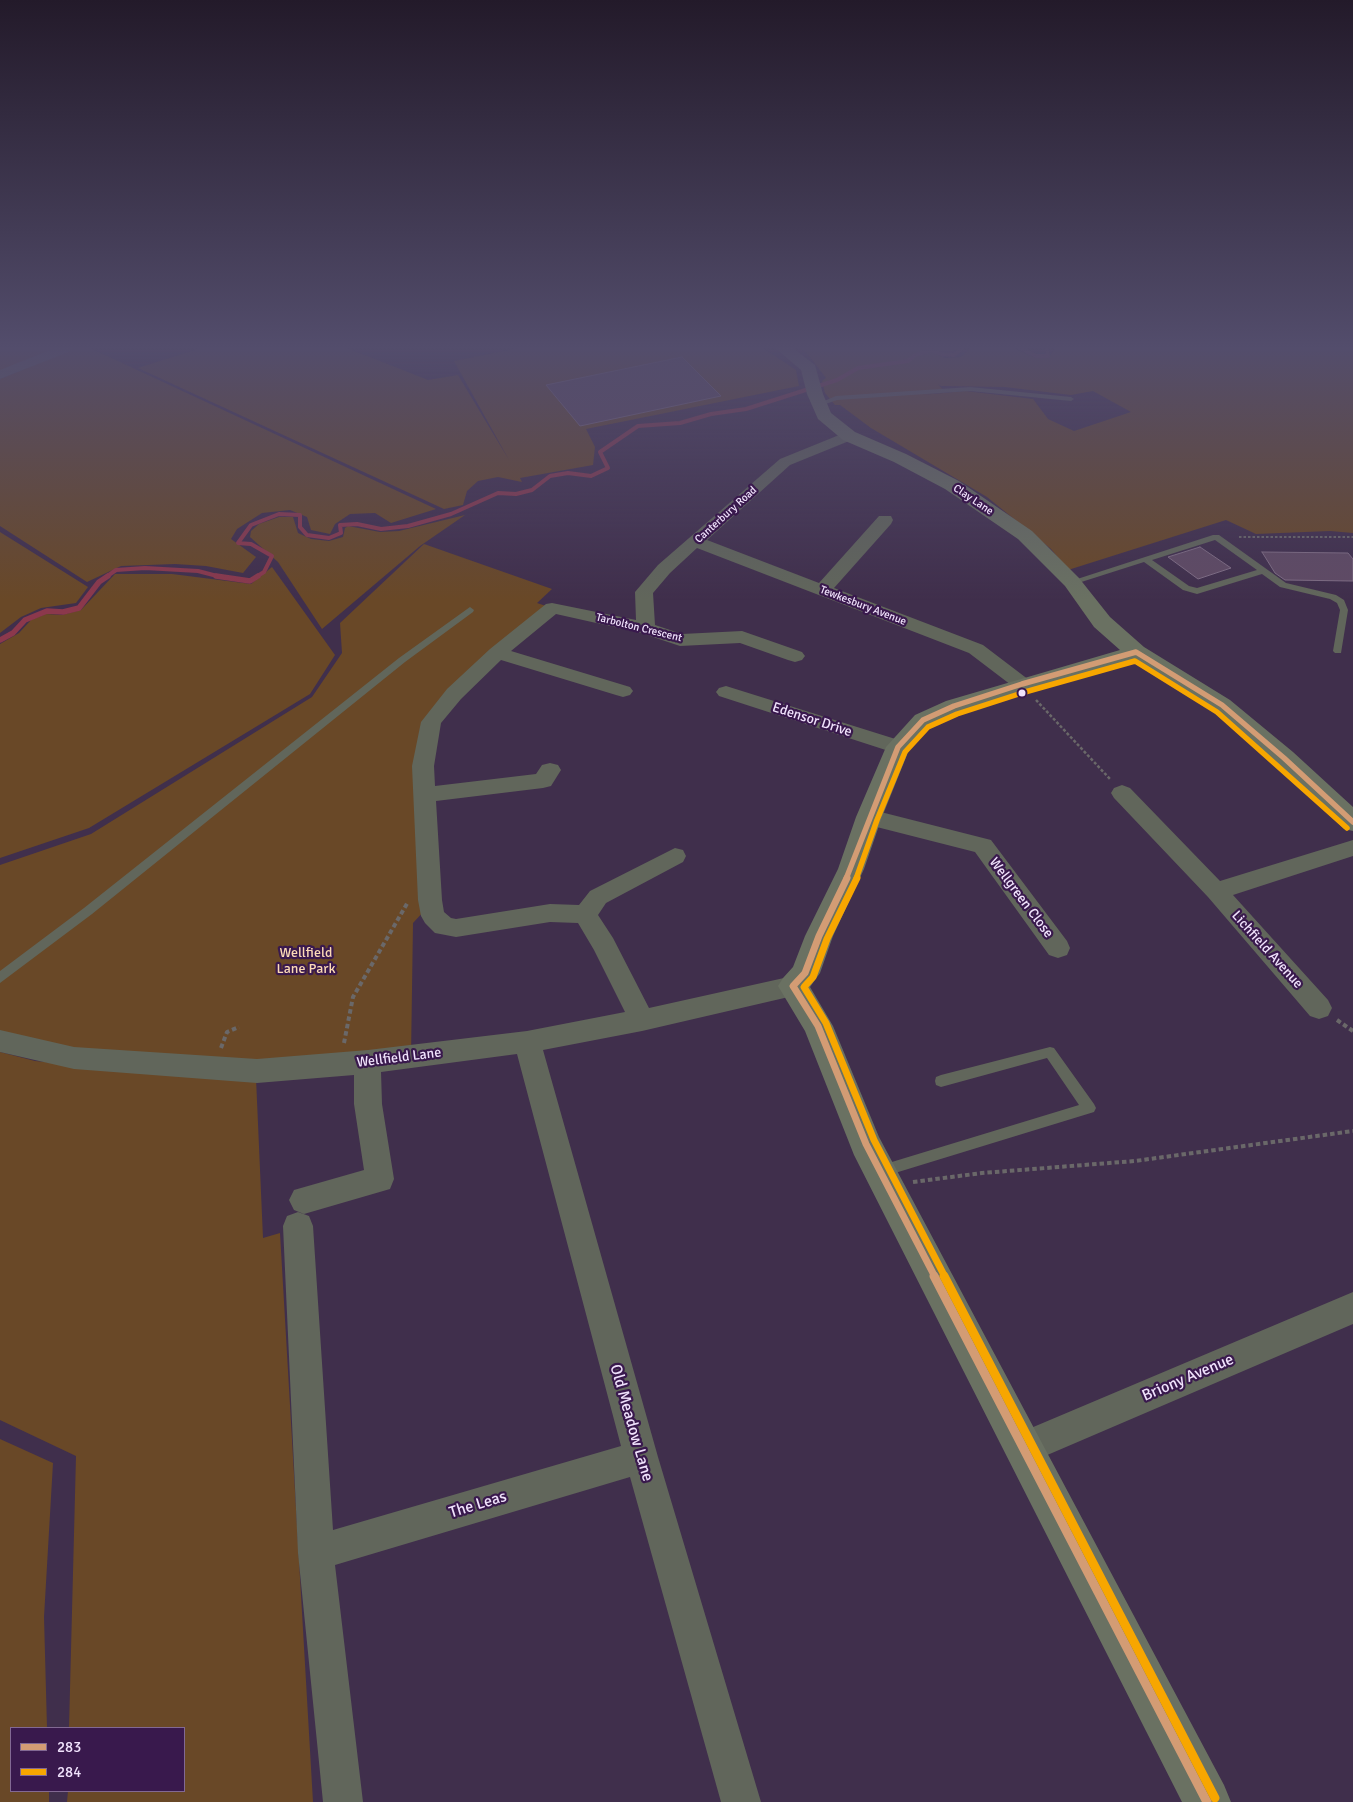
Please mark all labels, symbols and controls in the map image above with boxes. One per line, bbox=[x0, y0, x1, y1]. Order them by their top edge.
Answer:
street label: Clay Lane bbox=[950, 482, 996, 518]
street label: Canterbury Road bbox=[692, 484, 760, 546]
street label: Tewkesbury Avenue bbox=[818, 583, 908, 629]
street label: Tarbolton Crescent bbox=[595, 611, 683, 645]
unlabelled marker bbox=[1017, 688, 1027, 698]
street label: Edensor Drive bbox=[770, 699, 854, 741]
street label: Wellgreen Close bbox=[985, 855, 1057, 941]
street label: Lichfield Avenue bbox=[1228, 908, 1306, 992]
park label: Wellfield Lane Park bbox=[277, 945, 335, 978]
street label: Wellfield Lane bbox=[356, 1044, 442, 1072]
street label: Briony Avenue bbox=[1139, 1350, 1237, 1406]
street label: Old Meadow Lane bbox=[605, 1362, 657, 1484]
street label: The Leas bbox=[447, 1487, 509, 1523]
legend bbox=[10, 1727, 185, 1792]
text: 283 bbox=[57, 1738, 81, 1756]
text: 284 bbox=[57, 1763, 81, 1781]

